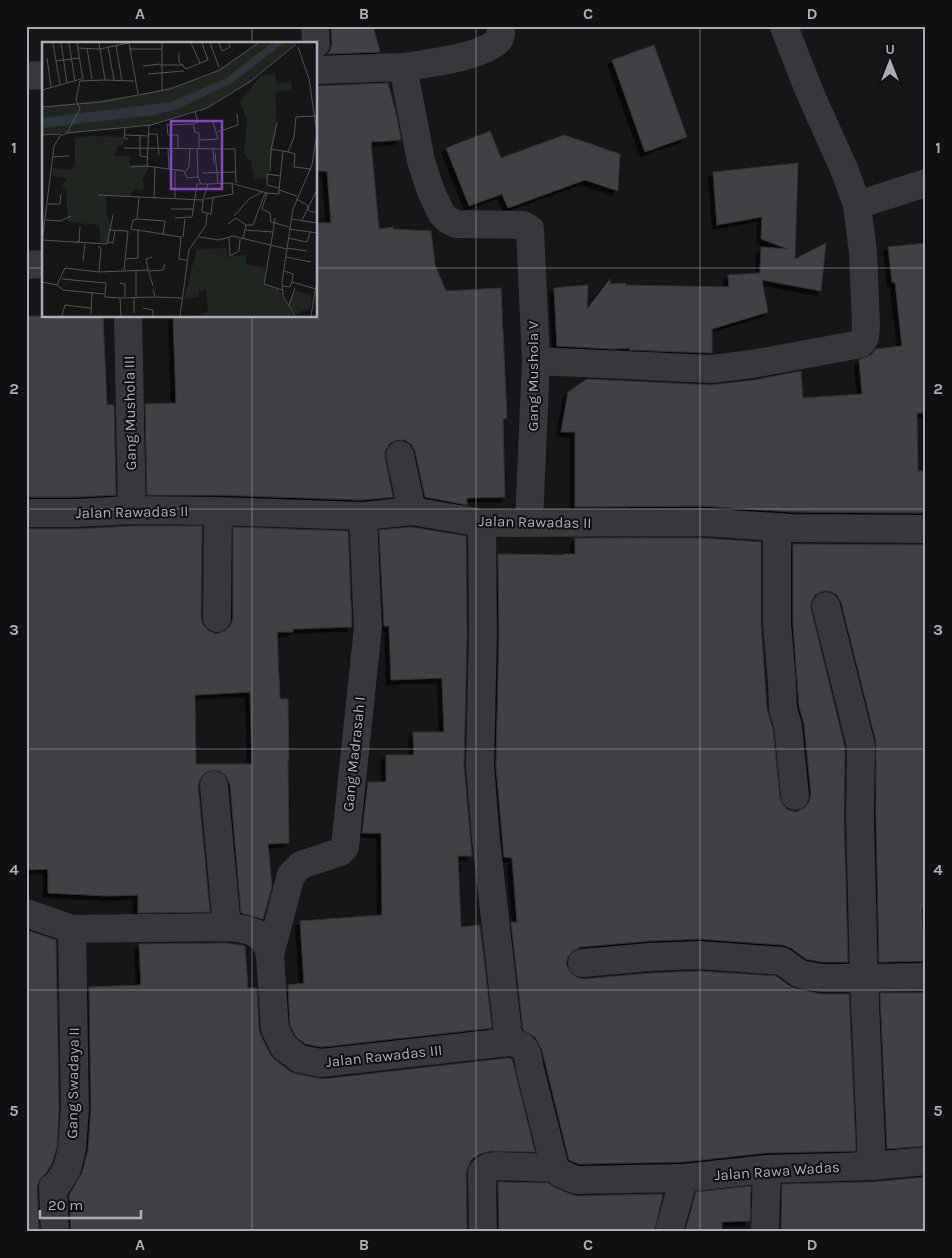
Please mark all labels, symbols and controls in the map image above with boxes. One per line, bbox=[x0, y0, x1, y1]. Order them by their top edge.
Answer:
text: A bbox=[135, 4, 145, 23]
text: B bbox=[359, 4, 369, 23]
text: C bbox=[583, 4, 593, 23]
text: D bbox=[807, 4, 818, 23]
north arrow bbox=[864, 38, 914, 88]
text: U bbox=[885, 41, 895, 58]
inset map bbox=[42, 42, 318, 318]
text: 1 bbox=[11, 138, 17, 157]
text: 1 bbox=[935, 138, 941, 157]
street label: Gang Mushola V bbox=[524, 320, 542, 431]
street label: Gang Mushola III bbox=[120, 356, 140, 470]
text: 2 bbox=[9, 379, 19, 398]
text: 2 bbox=[933, 379, 943, 398]
street label: Jalan Rawadas II bbox=[75, 502, 189, 522]
street label: Jalan Rawadas II bbox=[478, 512, 592, 532]
text: 3 bbox=[9, 620, 19, 639]
text: 3 bbox=[933, 620, 943, 639]
street label: Gang Madrasah I bbox=[339, 696, 369, 812]
text: 4 bbox=[9, 860, 19, 879]
text: 4 bbox=[933, 860, 943, 879]
street label: Gang Swadaya II bbox=[63, 1027, 83, 1139]
street label: Jalan Rawadas III bbox=[325, 1041, 443, 1071]
text: 5 bbox=[9, 1101, 19, 1120]
text: 5 bbox=[933, 1101, 943, 1120]
street label: Jalan Rawa Wadas bbox=[714, 1158, 840, 1184]
scale bar bbox=[40, 1188, 141, 1220]
text: 20 m bbox=[48, 1196, 83, 1214]
text: A bbox=[135, 1235, 145, 1254]
text: B bbox=[359, 1235, 369, 1254]
text: C bbox=[583, 1235, 593, 1254]
text: D bbox=[807, 1235, 818, 1254]

